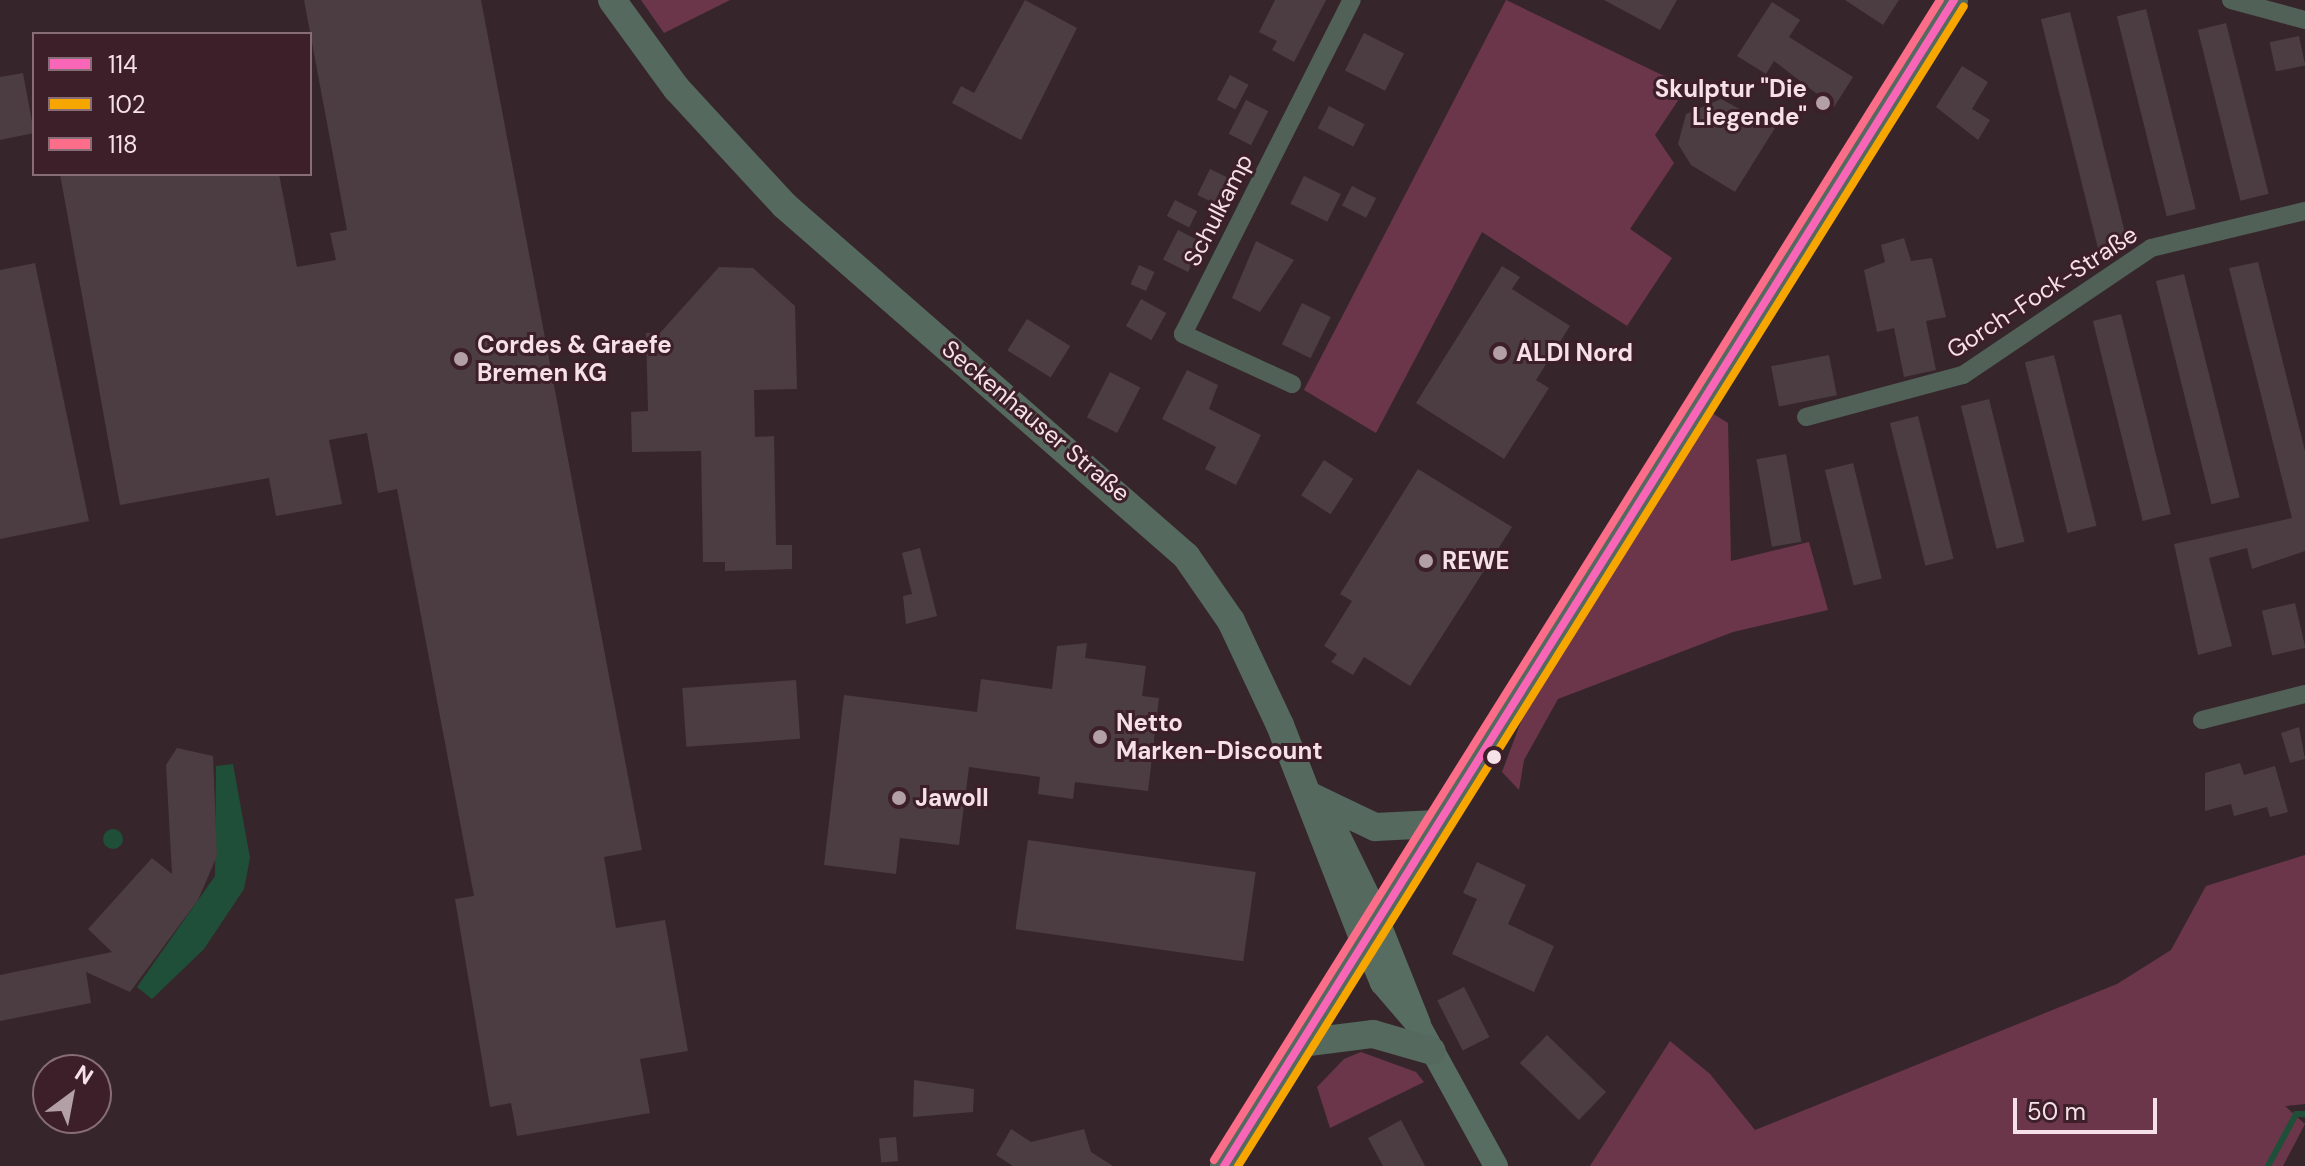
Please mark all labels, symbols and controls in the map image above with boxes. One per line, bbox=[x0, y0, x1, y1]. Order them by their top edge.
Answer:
legend bbox=[32, 32, 312, 176]
text: 114 bbox=[108, 49, 138, 80]
place label: Skulptur "Die Liegende" bbox=[1655, 75, 1807, 131]
text: 102 bbox=[108, 89, 146, 120]
marker: Skulptur "Die Liegende" bbox=[1814, 94, 1832, 112]
text: 118 bbox=[108, 129, 138, 160]
street label: Schulkamp bbox=[1177, 149, 1259, 271]
street label: Gorch-Fock-Straße bbox=[1941, 220, 2143, 364]
place label: Cordes & Graefe Bremen KG bbox=[477, 331, 672, 387]
street label: Seckenhauser Straße bbox=[936, 334, 1136, 508]
place label: ALDI Nord bbox=[1516, 339, 1633, 367]
marker: ALDI Nord bbox=[1491, 344, 1509, 362]
marker: Cordes & Graefe Bremen KG bbox=[452, 350, 470, 368]
place label: REWE bbox=[1442, 547, 1510, 575]
marker: REWE bbox=[1417, 552, 1435, 570]
place label: Netto Marken-Discount bbox=[1116, 709, 1323, 765]
marker: Netto Marken-Discount bbox=[1091, 728, 1109, 746]
unlabelled marker bbox=[1486, 749, 1502, 765]
place label: Jawoll bbox=[915, 784, 989, 812]
marker: Jawoll bbox=[890, 789, 908, 807]
north arrow bbox=[32, 1054, 112, 1134]
text: N bbox=[69, 1058, 98, 1091]
scale bar bbox=[2017, 1082, 2161, 1132]
text: 50 m bbox=[2027, 1096, 2086, 1127]

